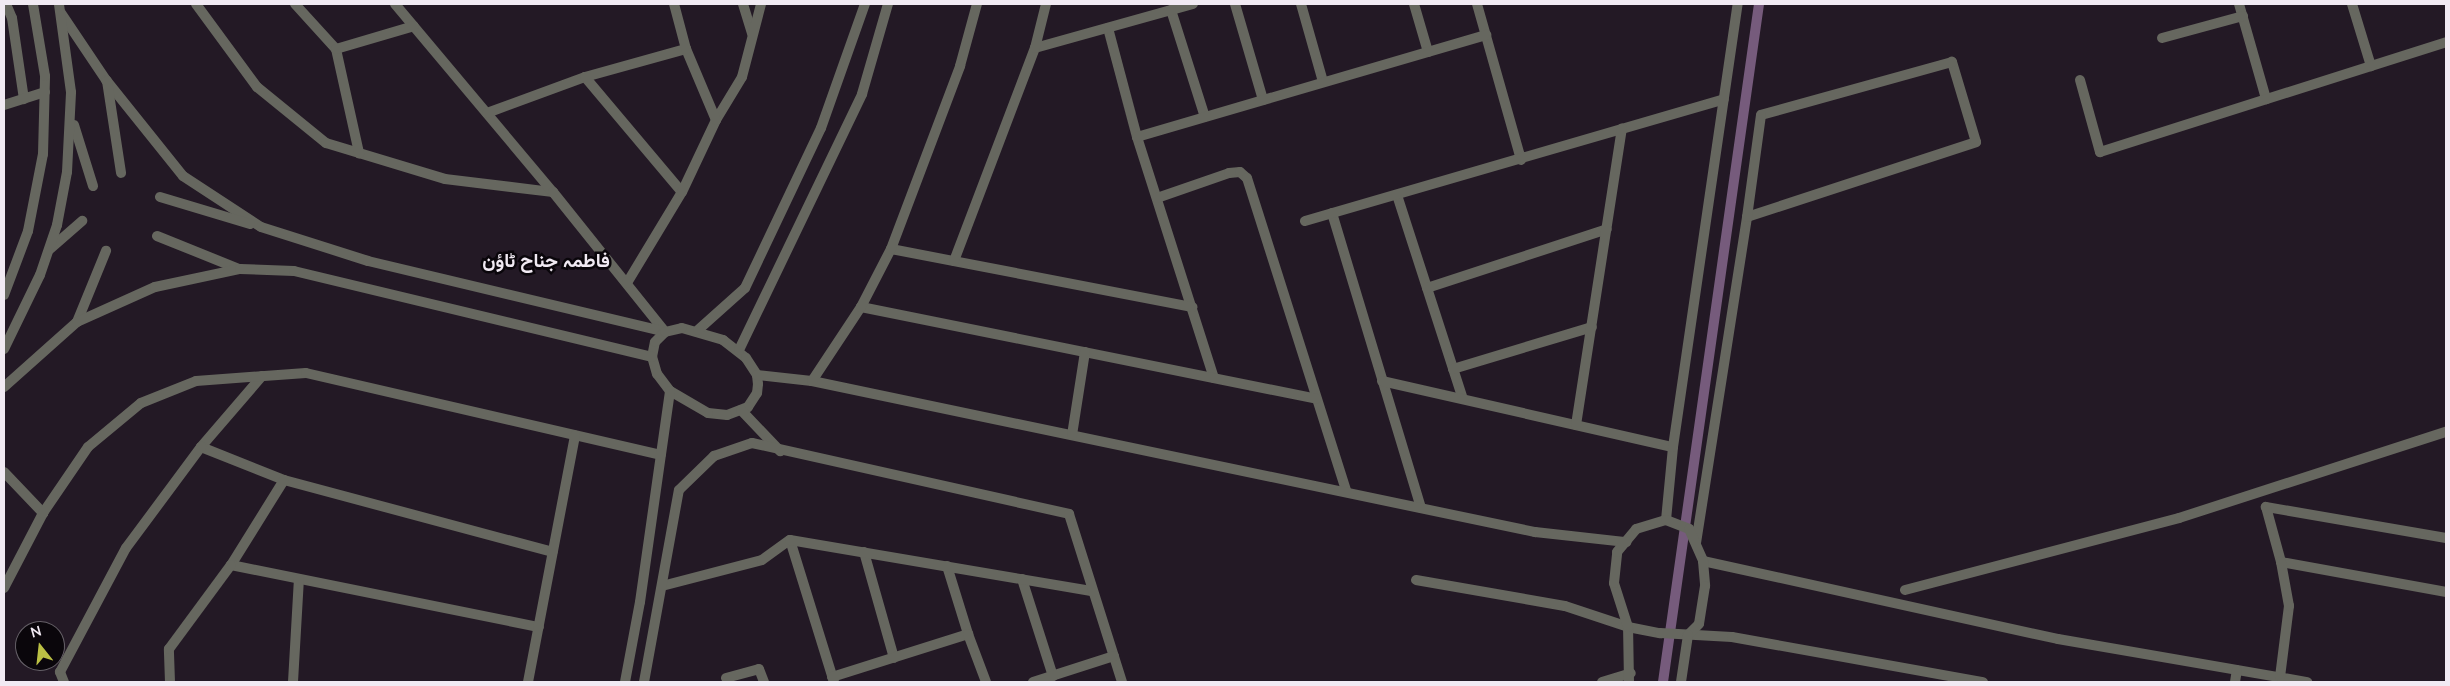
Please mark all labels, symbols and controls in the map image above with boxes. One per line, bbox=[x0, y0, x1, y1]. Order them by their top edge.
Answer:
district label: فاطمہ جناح ٹاؤن bbox=[482, 251, 610, 273]
north arrow bbox=[15, 621, 65, 671]
text: N bbox=[28, 621, 44, 643]

